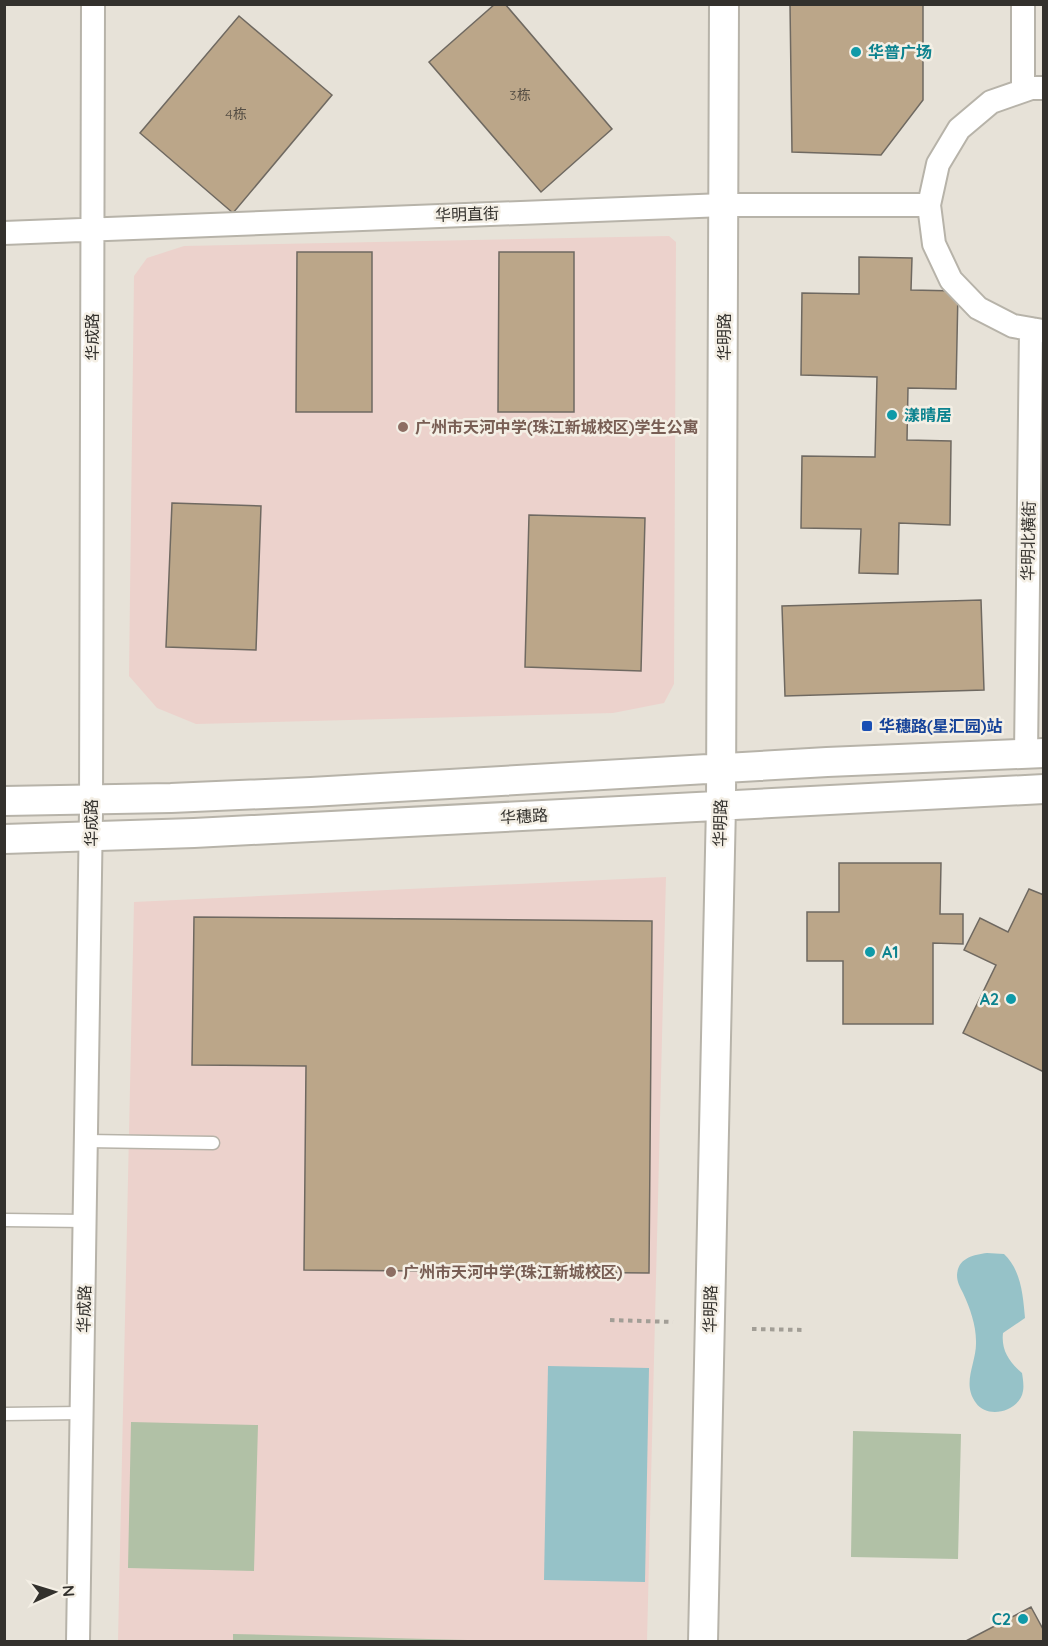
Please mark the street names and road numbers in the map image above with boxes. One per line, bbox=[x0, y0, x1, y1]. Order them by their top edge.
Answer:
street label: 华明直街 bbox=[435, 203, 499, 225]
street label: 华成路 bbox=[82, 313, 102, 361]
street label: 华明路 bbox=[714, 313, 734, 361]
street label: 华明北橫街 bbox=[1017, 501, 1039, 581]
street label: 华成路 bbox=[81, 799, 101, 847]
street label: 华明路 bbox=[710, 799, 730, 847]
street label: 华穗路 bbox=[500, 805, 548, 827]
street label: 华成路 bbox=[74, 1285, 94, 1333]
street label: 华明路 bbox=[700, 1285, 720, 1333]

